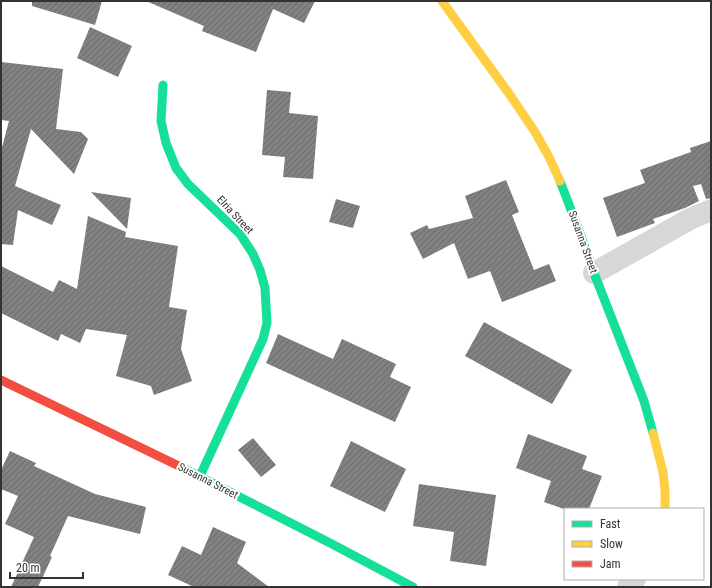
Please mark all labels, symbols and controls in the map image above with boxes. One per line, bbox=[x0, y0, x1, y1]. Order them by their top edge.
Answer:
street label: Elria Street bbox=[214, 193, 256, 237]
street label: Susanna Street bbox=[566, 209, 600, 275]
street label: Susanna Street bbox=[176, 460, 240, 502]
legend bbox=[564, 508, 704, 580]
text: Fast bbox=[600, 517, 621, 531]
text: Slow bbox=[600, 537, 623, 551]
scale bar bbox=[10, 554, 83, 580]
text: Jam bbox=[600, 557, 621, 571]
text: 20 m bbox=[16, 561, 40, 575]

